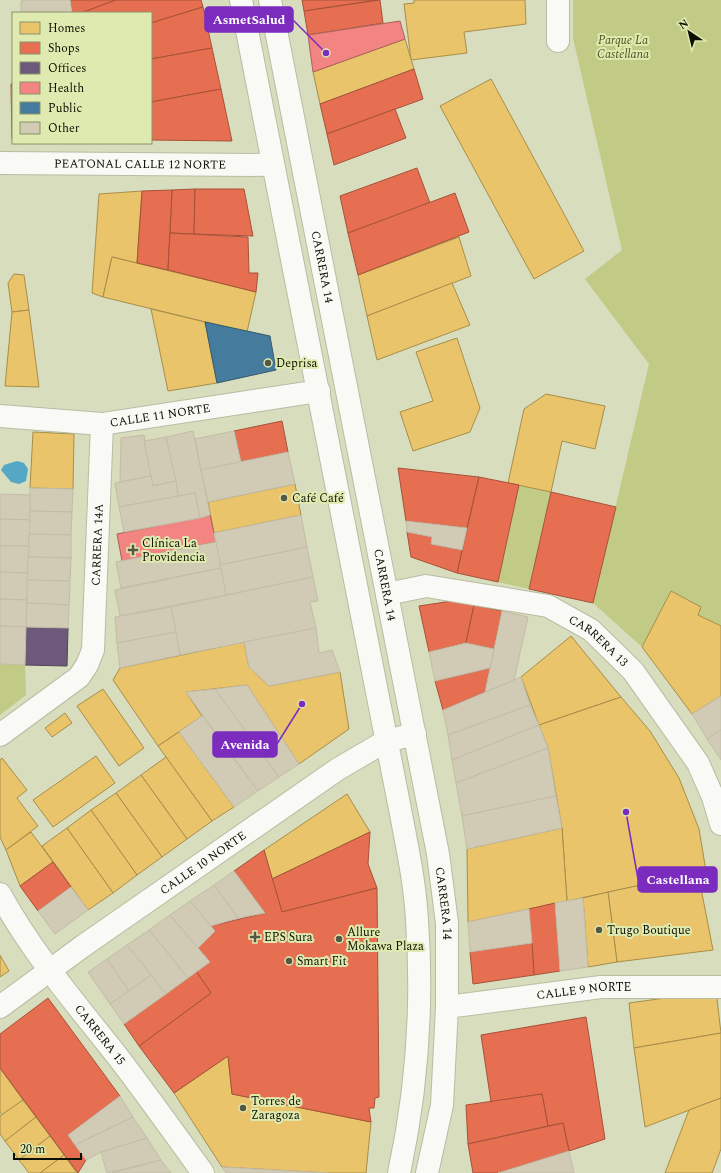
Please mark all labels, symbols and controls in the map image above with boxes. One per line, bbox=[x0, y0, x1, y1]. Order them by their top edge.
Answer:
callout: AsmetSalud bbox=[205, 7, 293, 32]
text: AsmetSalud bbox=[213, 10, 286, 30]
legend bbox=[12, 12, 152, 144]
north arrow bbox=[669, 12, 709, 52]
text: N bbox=[675, 15, 692, 34]
text: Homes bbox=[48, 19, 86, 38]
park label: Parque La Castellana bbox=[597, 31, 649, 64]
text: Shops bbox=[48, 39, 80, 58]
text: Offices bbox=[48, 59, 87, 78]
text: Health bbox=[48, 79, 84, 98]
text: Public bbox=[48, 99, 82, 118]
text: Other bbox=[48, 119, 80, 138]
street label: PEATONAL CALLE 12 NORTE bbox=[54, 154, 226, 174]
street label: CARRERA 14 bbox=[306, 229, 339, 305]
place label: Deprisa bbox=[276, 354, 318, 373]
marker: Deprisa bbox=[263, 358, 273, 368]
street label: CALLE 11 NORTE bbox=[108, 398, 212, 432]
place label: Café Café bbox=[292, 489, 344, 508]
marker: Café Café bbox=[279, 493, 289, 503]
street label: CARRERA 14A bbox=[86, 503, 108, 586]
place label: Clínica La Providencia bbox=[142, 534, 205, 567]
marker: Clínica La Providencia bbox=[127, 544, 139, 556]
street label: CARRERA 14 bbox=[369, 547, 401, 623]
street label: CARRERA 13 bbox=[565, 610, 633, 671]
callout: Avenida bbox=[213, 732, 277, 757]
text: Avenida bbox=[221, 735, 270, 755]
street label: CALLE 10 NORTE bbox=[156, 826, 250, 899]
street label: CARRERA 14 bbox=[430, 866, 457, 940]
callout: Castellana bbox=[638, 867, 717, 892]
text: Castellana bbox=[647, 870, 710, 890]
place label: Trugo Boutique bbox=[607, 921, 691, 940]
place label: Allure Mokawa Plaza bbox=[347, 923, 424, 956]
marker: Trugo Boutique bbox=[594, 925, 604, 935]
place label: EPS Sura bbox=[264, 928, 313, 947]
marker: EPS Sura bbox=[249, 931, 261, 943]
marker: Allure Mokawa Plaza bbox=[334, 934, 344, 944]
place label: Smart Fit bbox=[297, 952, 347, 971]
marker: Smart Fit bbox=[284, 956, 294, 966]
street label: CALLE 9 NORTE bbox=[535, 978, 631, 1005]
street label: CARRERA 15 bbox=[70, 1000, 130, 1069]
place label: Torres de Zaragoza bbox=[251, 1092, 301, 1125]
marker: Torres de Zaragoza bbox=[238, 1103, 248, 1113]
scale bar bbox=[14, 1135, 81, 1161]
text: 20 m bbox=[20, 1140, 45, 1159]

